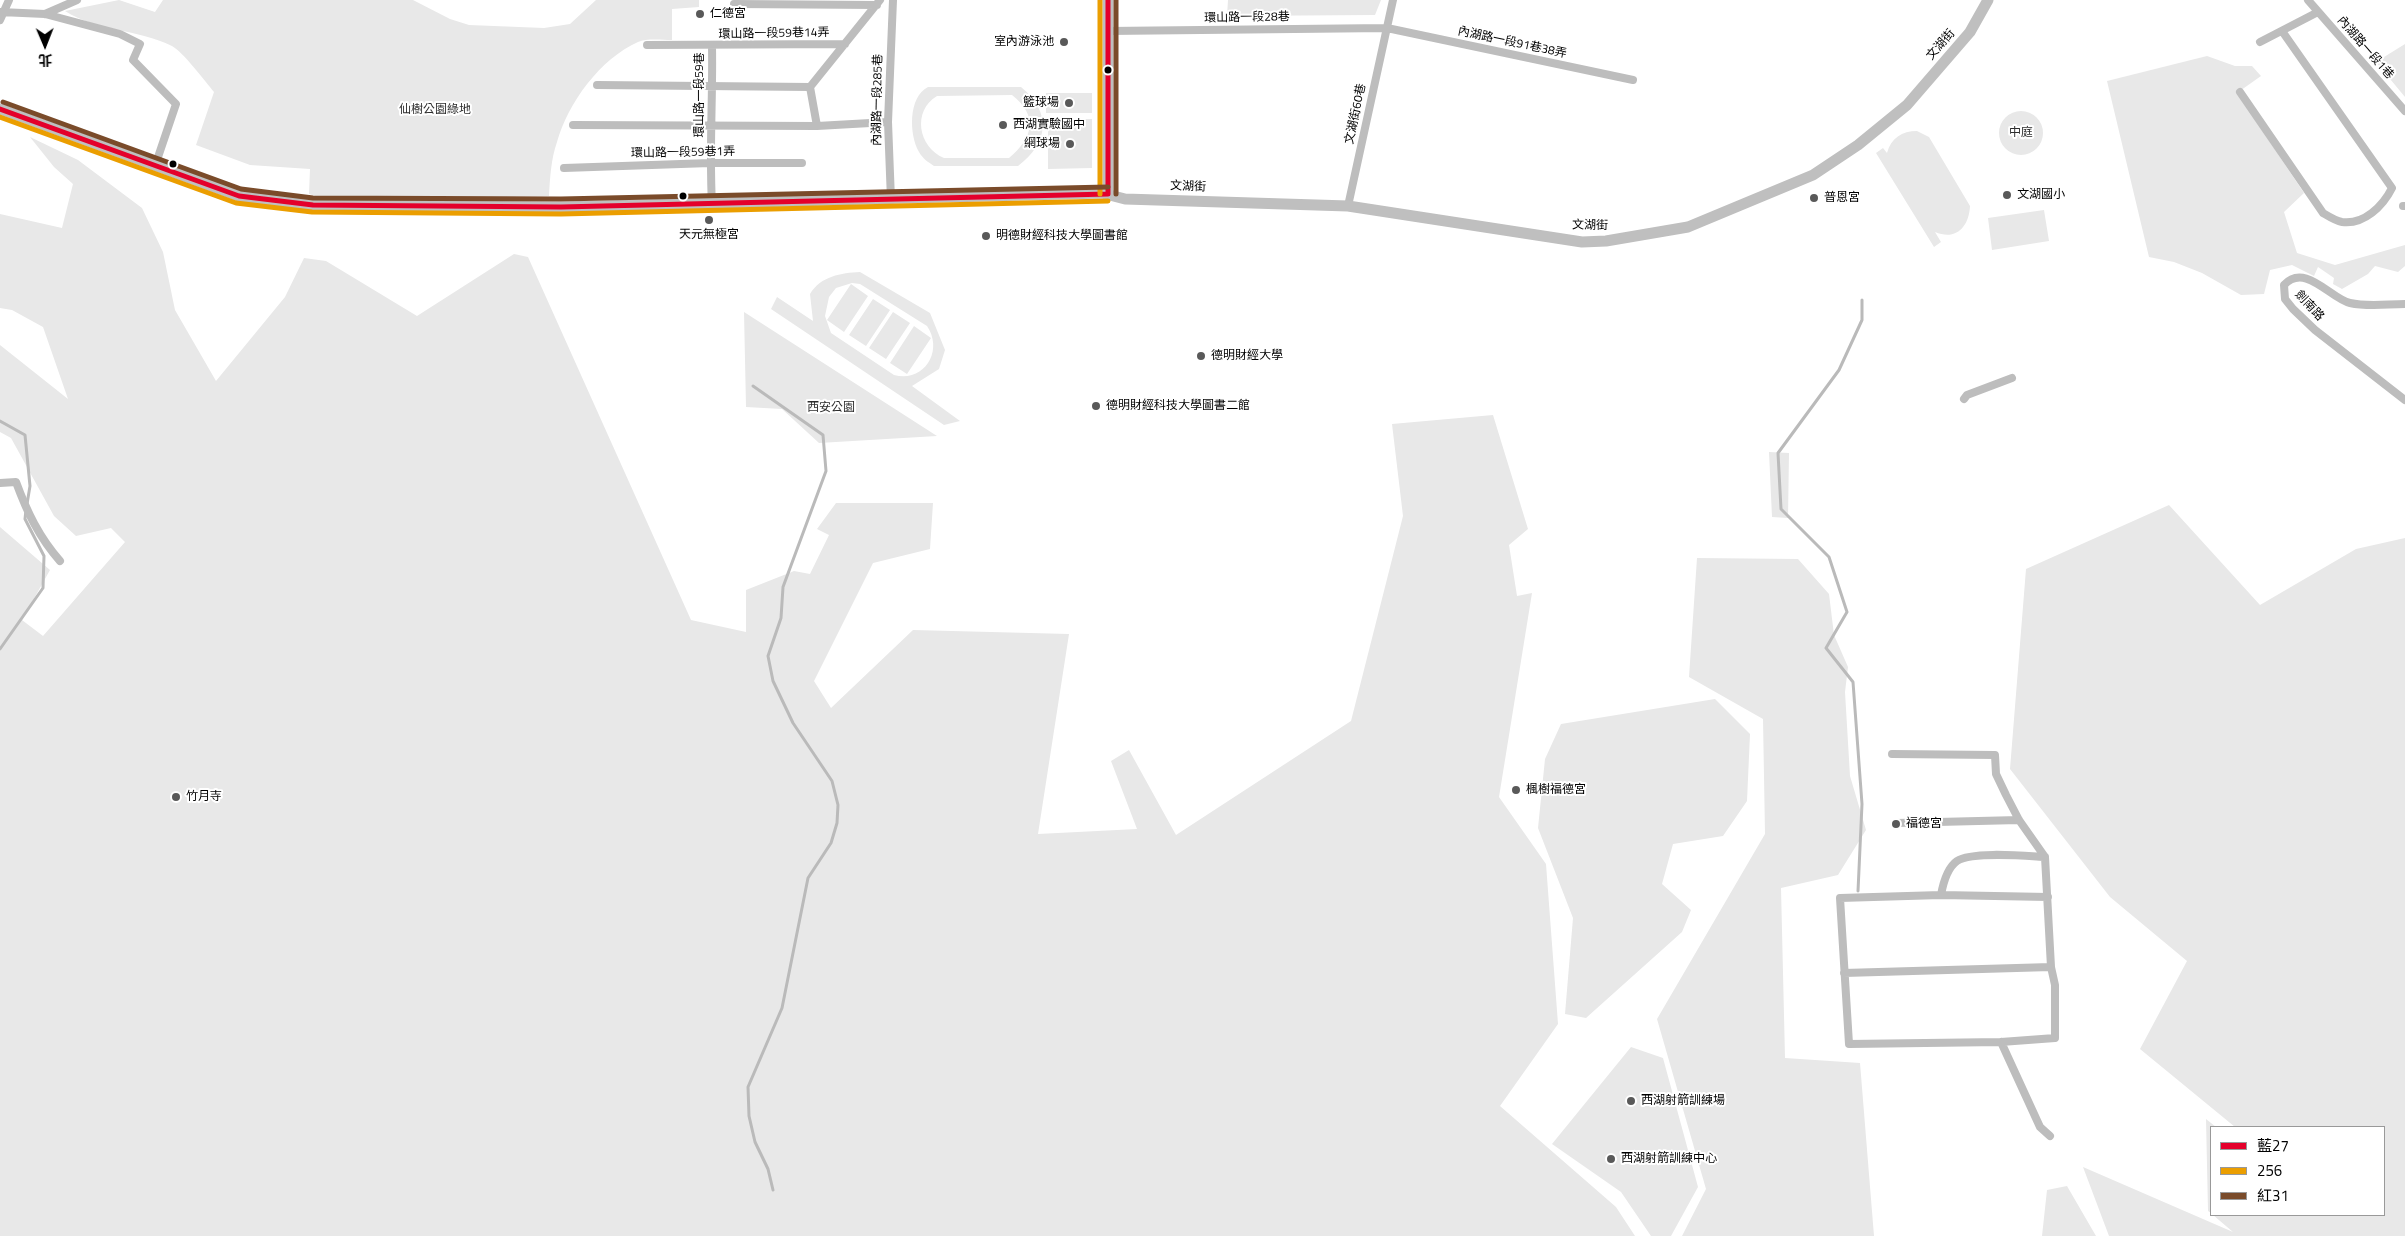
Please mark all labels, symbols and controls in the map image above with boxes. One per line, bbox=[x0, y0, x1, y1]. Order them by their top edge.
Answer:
place label: 仁德宮 bbox=[710, 7, 746, 21]
marker: 仁德宮 bbox=[694, 8, 706, 20]
street label: 環山路一段28巷 bbox=[1204, 10, 1290, 26]
street label: 內湖路一段1巷 bbox=[2334, 14, 2396, 82]
north arrow bbox=[20, 20, 70, 70]
street label: 內湖路一段91巷38弄 bbox=[1456, 24, 1568, 62]
street label: 環山路一段59巷14弄 bbox=[718, 26, 830, 42]
street label: 文湖街 bbox=[1924, 27, 1958, 63]
place label: 室內游泳池 bbox=[994, 35, 1054, 49]
marker: 室內游泳池 bbox=[1058, 36, 1070, 48]
text: 北 bbox=[38, 50, 52, 71]
street label: 環山路一段59巷 bbox=[693, 52, 707, 138]
street label: 內湖路一段285巷 bbox=[870, 54, 886, 146]
unlabelled marker bbox=[1103, 65, 1113, 75]
street label: 文湖街60巷 bbox=[1343, 82, 1369, 146]
place label: 籃球場 bbox=[1023, 96, 1059, 110]
marker: 籃球場 bbox=[1063, 97, 1075, 109]
park label: 仙樹公園綠地 bbox=[399, 103, 471, 117]
place label: 西湖實驗國中 bbox=[1013, 118, 1085, 132]
marker: 西湖實驗國中 bbox=[997, 119, 1009, 131]
park label: 中庭 bbox=[2009, 126, 2033, 140]
place label: 網球場 bbox=[1024, 137, 1060, 151]
marker: 網球場 bbox=[1064, 138, 1076, 150]
street label: 環山路一段59巷1弄 bbox=[631, 145, 735, 161]
unlabelled marker bbox=[168, 159, 178, 169]
street label: 文湖街 bbox=[1170, 179, 1206, 195]
place label: 文湖國小 bbox=[2017, 188, 2065, 202]
marker: 文湖國小 bbox=[2001, 189, 2013, 201]
unlabelled marker bbox=[678, 191, 688, 201]
place label: 普恩宮 bbox=[1824, 191, 1860, 205]
marker: 普恩宮 bbox=[1808, 192, 1820, 204]
marker: 天元無極宮 bbox=[703, 214, 715, 226]
street label: 文湖街 bbox=[1572, 218, 1608, 234]
place label: 天元無極宮 bbox=[679, 228, 739, 242]
place label: 明德財經科技大學圖書館 bbox=[996, 229, 1128, 243]
marker: 明德財經科技大學圖書館 bbox=[980, 230, 992, 242]
street label: 劍南路 bbox=[2291, 288, 2327, 324]
place label: 德明財經大學 bbox=[1211, 349, 1283, 363]
marker: 德明財經大學 bbox=[1195, 350, 1207, 362]
place label: 德明財經科技大學圖書二館 bbox=[1106, 399, 1250, 413]
marker: 德明財經科技大學圖書二館 bbox=[1090, 400, 1102, 412]
park label: 西安公園 bbox=[807, 401, 855, 415]
place label: 楓樹福德宮 bbox=[1526, 783, 1586, 797]
marker: 楓樹福德宮 bbox=[1510, 784, 1522, 796]
place label: 竹月寺 bbox=[186, 790, 222, 804]
marker: 竹月寺 bbox=[170, 791, 182, 803]
place label: 福德宮 bbox=[1906, 817, 1942, 831]
marker: 福德宮 bbox=[1890, 818, 1902, 830]
place label: 西湖射箭訓練場 bbox=[1641, 1094, 1725, 1108]
marker: 西湖射箭訓練場 bbox=[1625, 1095, 1637, 1107]
legend bbox=[2210, 1126, 2385, 1216]
text: 藍27 bbox=[2257, 1134, 2289, 1157]
place label: 西湖射箭訓練中心 bbox=[1621, 1152, 1717, 1166]
marker: 西湖射箭訓練中心 bbox=[1605, 1153, 1617, 1165]
text: 256 bbox=[2257, 1159, 2282, 1182]
text: 紅31 bbox=[2257, 1184, 2289, 1207]

